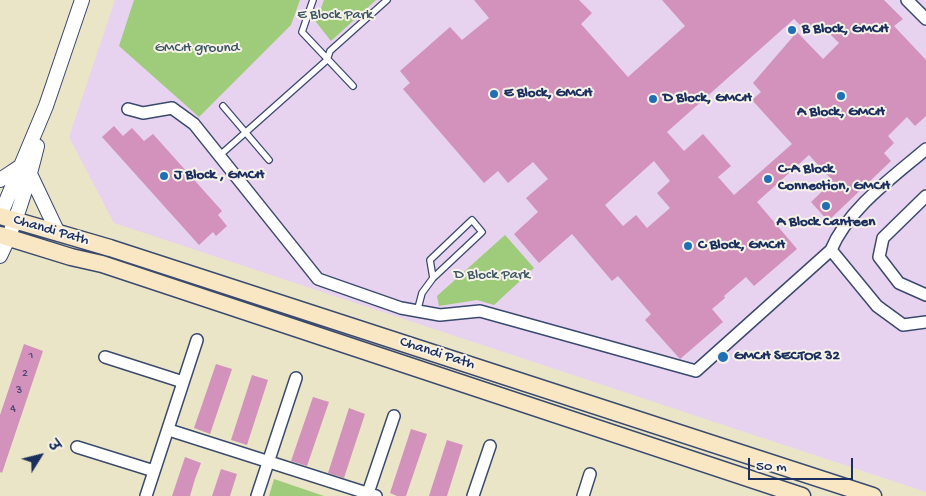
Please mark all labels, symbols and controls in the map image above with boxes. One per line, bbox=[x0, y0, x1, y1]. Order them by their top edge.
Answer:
park label: E Block Park bbox=[297, 7, 373, 25]
place label: B Block, GMCH bbox=[802, 21, 889, 39]
marker: B Block, GMCH bbox=[786, 24, 798, 36]
park label: GMCH ground bbox=[155, 40, 239, 58]
place label: E Block, GMCH bbox=[504, 85, 592, 103]
marker: E Block, GMCH bbox=[488, 88, 500, 100]
place label: D Block, GMCH bbox=[663, 90, 752, 108]
marker: A Block, GMCH bbox=[835, 90, 847, 102]
marker: D Block, GMCH bbox=[647, 93, 659, 105]
place label: A Block, GMCH bbox=[797, 104, 885, 122]
place label: C-A Block Connection, GMCH bbox=[778, 161, 890, 196]
place label: J Block , GMCH bbox=[174, 167, 264, 185]
marker: J Block , GMCH bbox=[158, 170, 170, 182]
marker: C-A Block Connection, GMCH bbox=[762, 173, 774, 185]
marker: A Block Canteen bbox=[820, 200, 832, 212]
street label: Chandi Path bbox=[11, 212, 91, 250]
place label: A Block Canteen bbox=[777, 214, 875, 232]
place label: C Block, GMCH bbox=[698, 237, 785, 255]
marker: C Block, GMCH bbox=[682, 240, 694, 252]
park label: D Block Park bbox=[454, 267, 530, 285]
street label: Chandi Path bbox=[397, 333, 477, 375]
place label: GMCH SECTOR 32 bbox=[734, 348, 840, 366]
house number: 1 bbox=[29, 349, 33, 363]
marker: GMCH SECTOR 32 bbox=[716, 350, 730, 364]
house number: 2 bbox=[22, 367, 28, 381]
house number: 3 bbox=[16, 384, 22, 398]
house number: 4 bbox=[10, 402, 16, 416]
north arrow bbox=[15, 431, 65, 481]
text: उ bbox=[43, 438, 62, 456]
scale bar bbox=[751, 448, 856, 480]
text: 50 m bbox=[756, 458, 787, 476]

